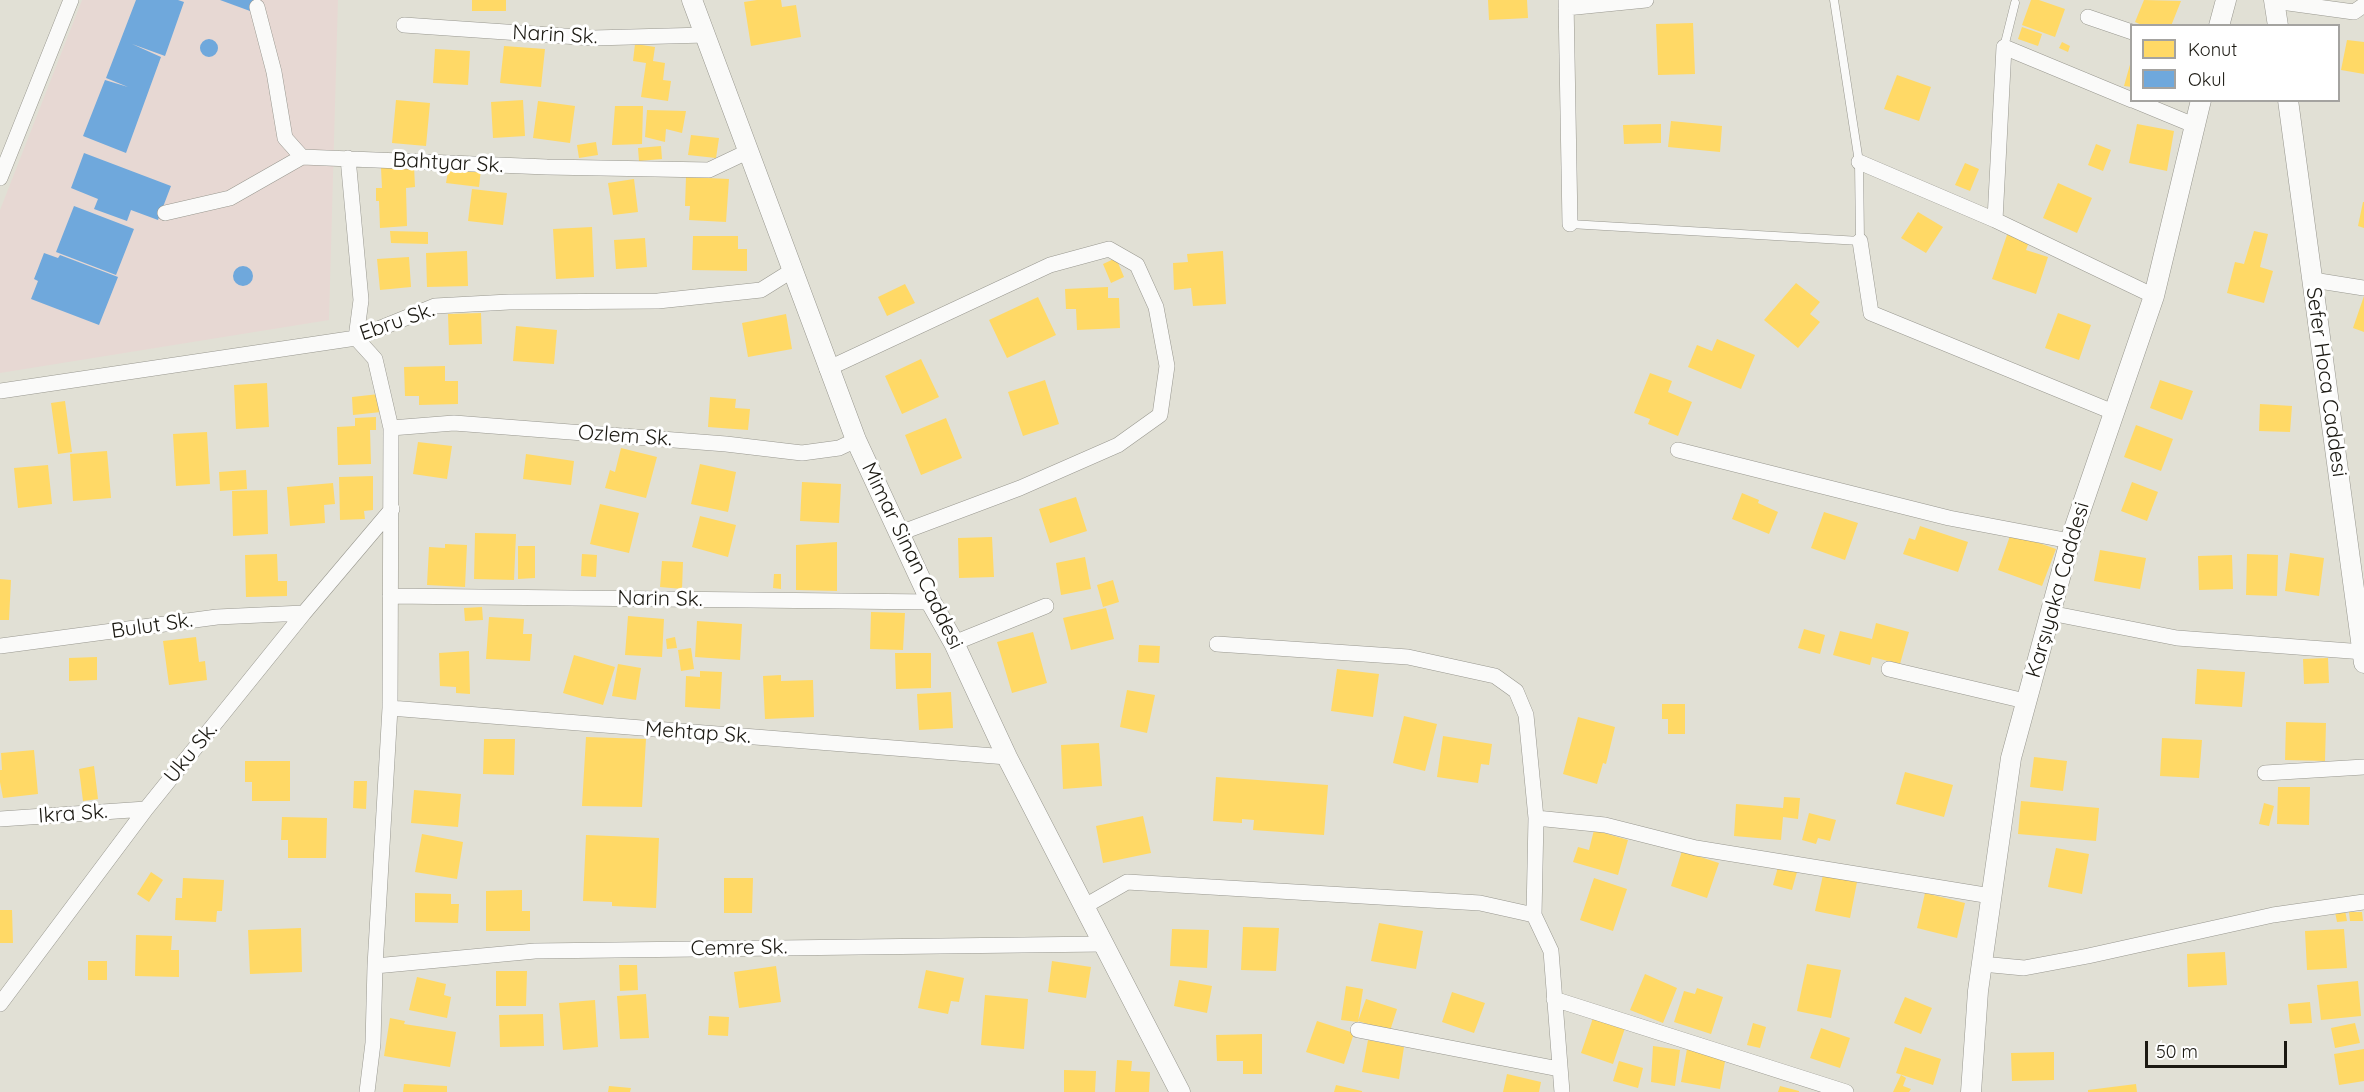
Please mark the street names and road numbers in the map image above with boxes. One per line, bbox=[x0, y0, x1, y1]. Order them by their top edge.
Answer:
street label: Narin Sk. bbox=[512, 20, 598, 50]
street label: Bahtyar Sk. bbox=[392, 148, 504, 178]
street label: Sefer Hoca Caddesi bbox=[2300, 285, 2352, 479]
street label: Ebru Sk. bbox=[356, 298, 438, 346]
street label: Ozlem Sk. bbox=[577, 420, 673, 452]
street label: Mimar Sinan Caddesi bbox=[856, 458, 968, 654]
street label: Karşıyaka Caddesi bbox=[2021, 499, 2095, 681]
street label: Narin Sk. bbox=[617, 586, 703, 612]
street label: Bulut Sk. bbox=[110, 608, 194, 644]
street label: Mehtap Sk. bbox=[644, 717, 752, 749]
street label: Uku Sk. bbox=[159, 718, 223, 788]
street label: Ikra Sk. bbox=[37, 799, 109, 829]
street label: Cemre Sk. bbox=[690, 935, 788, 961]

